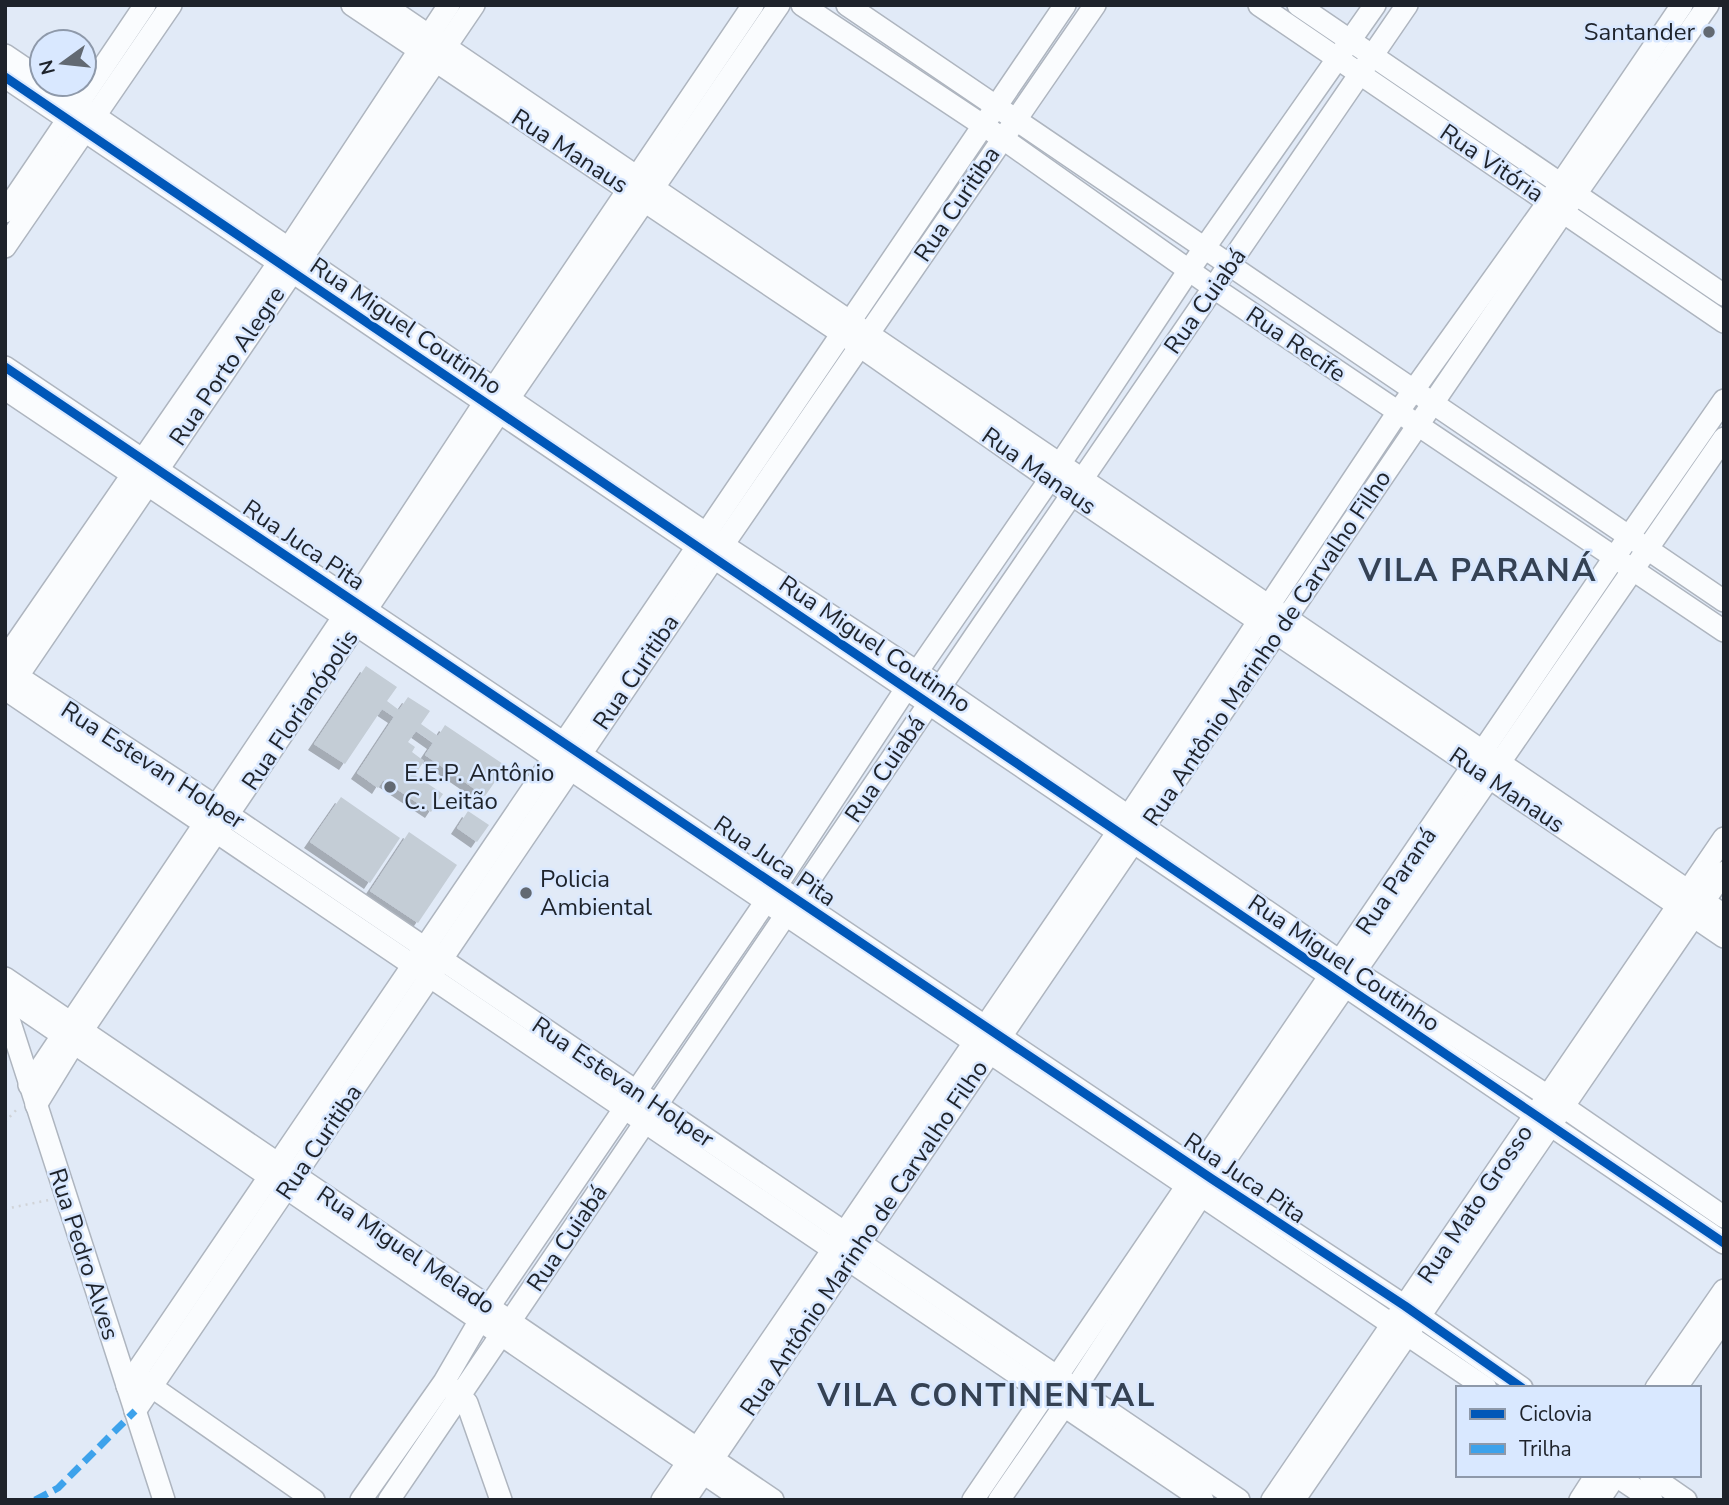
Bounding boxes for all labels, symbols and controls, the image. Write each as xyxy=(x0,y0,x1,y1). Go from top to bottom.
place label: Santander xyxy=(1584,16,1695,48)
marker: Santander xyxy=(1701,24,1717,40)
north arrow xyxy=(28,28,98,98)
text: N xyxy=(33,57,62,77)
street label: Rua Manaus xyxy=(506,101,634,201)
street label: Rua Vitória xyxy=(1434,116,1550,210)
street label: Rua Curitiba xyxy=(907,140,1007,268)
street label: Rua Cuiabá xyxy=(1157,242,1253,360)
street label: Rua Miguel Coutinho xyxy=(304,250,508,402)
street label: Rua Porto Alegre xyxy=(162,280,292,452)
street label: Rua Recife xyxy=(1240,299,1352,389)
street label: Rua Manaus xyxy=(975,420,1103,522)
street label: Rua Antônio Marinho de Carvalho Filho xyxy=(1136,464,1398,832)
street label: Rua Juca Pita xyxy=(236,492,372,598)
district label: VILA PARANÁ xyxy=(1357,549,1598,592)
street label: Rua Miguel Coutinho xyxy=(773,568,977,720)
street label: Rua Curitiba xyxy=(586,608,686,736)
street label: Rua Florianópolis xyxy=(234,623,366,797)
street label: Rua Estevan Holper xyxy=(55,694,251,837)
street label: Rua Cuiabá xyxy=(837,709,933,829)
street label: Rua Manaus xyxy=(1443,740,1571,840)
place label: E.E.P. Antônio C. Leitão xyxy=(404,757,554,817)
marker: E.E.P. Antônio C. Leitão xyxy=(382,779,398,795)
street label: Rua Juca Pita xyxy=(707,808,843,914)
street label: Rua Paraná xyxy=(1348,821,1444,941)
place label: Policia Ambiental xyxy=(540,863,652,923)
marker: Policia Ambiental xyxy=(518,885,534,901)
street label: Rua Miguel Coutinho xyxy=(1242,887,1446,1039)
street label: Rua Estevan Holper xyxy=(526,1009,721,1155)
street label: Rua Antônio Marinho de Carvalho Filho xyxy=(733,1054,995,1422)
street label: Rua Curitiba xyxy=(269,1078,369,1206)
street label: Rua Mato Grosso xyxy=(1410,1118,1540,1290)
street label: Rua Juca Pita xyxy=(1177,1125,1313,1231)
street label: Rua Pedro Alves xyxy=(41,1164,127,1344)
street label: Rua Miguel Melado xyxy=(311,1178,501,1322)
street label: Rua Cuiabá xyxy=(519,1178,615,1298)
district label: VILA CONTINENTAL xyxy=(817,1374,1156,1417)
legend xyxy=(1456,1386,1701,1477)
text: Ciclovia xyxy=(1519,1400,1592,1428)
text: Trilha xyxy=(1519,1435,1572,1463)

